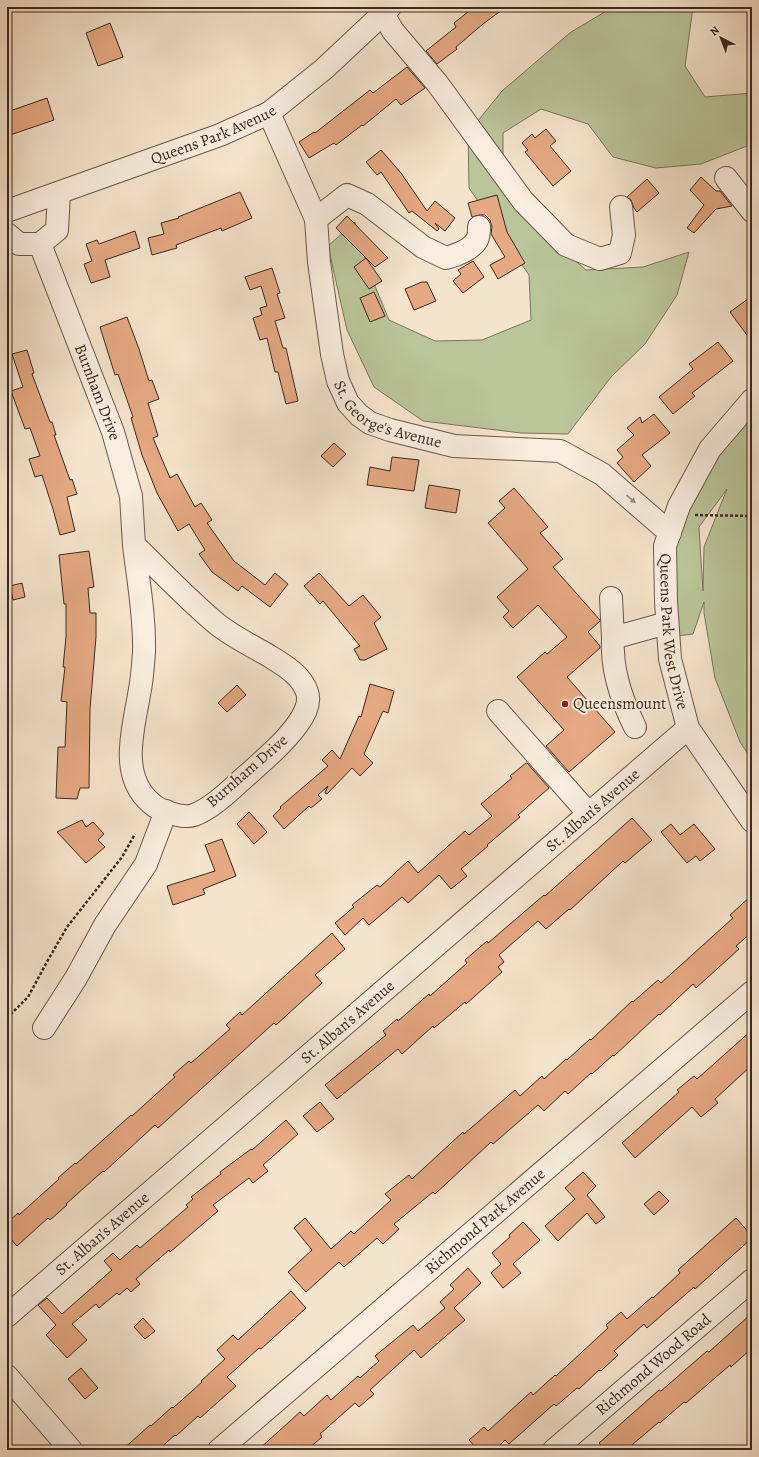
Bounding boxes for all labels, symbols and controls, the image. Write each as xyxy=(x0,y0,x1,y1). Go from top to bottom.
north arrow xyxy=(701,18,741,58)
text: N xyxy=(707,23,723,39)
street label: Queens Park Avenue xyxy=(148,100,281,170)
street label: Burnham Drive xyxy=(69,341,126,443)
street label: St. George's Avenue xyxy=(328,377,444,454)
one-way arrow xyxy=(626,495,636,504)
street label: Queens Park West Drive xyxy=(654,553,694,712)
place label: Queensmount xyxy=(573,693,666,715)
marker: Queensmount xyxy=(560,699,570,709)
street label: Burnham Drive xyxy=(201,729,293,813)
street label: St. Alban's Avenue xyxy=(541,763,645,857)
street label: St. Alban's Avenue xyxy=(296,975,399,1069)
street label: Richmond Park Avenue xyxy=(420,1163,550,1279)
street label: St. Alban's Avenue xyxy=(51,1187,154,1280)
street label: Richmond Wood Road xyxy=(591,1308,716,1421)

